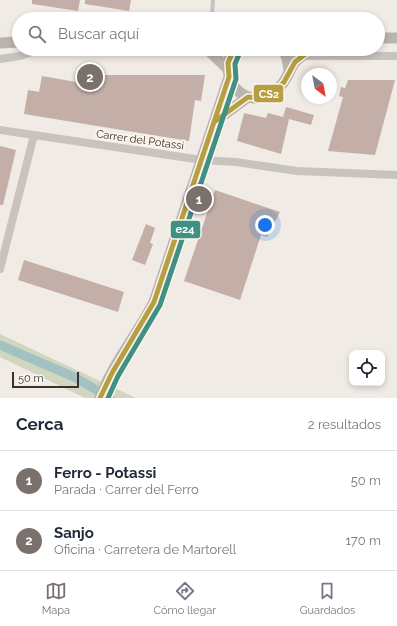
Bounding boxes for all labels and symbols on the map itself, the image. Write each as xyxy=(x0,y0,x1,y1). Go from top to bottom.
pin: 2 xyxy=(77,62,103,92)
north arrow xyxy=(301,68,337,104)
line badge: CS2 xyxy=(253,84,284,103)
text: CS2 xyxy=(259,88,279,101)
street label: Carrer del Potassi xyxy=(95,127,185,153)
pin: 1 xyxy=(186,184,212,214)
your location xyxy=(255,215,275,235)
line badge: e24 xyxy=(170,220,201,239)
text: e24 xyxy=(175,223,195,236)
scale bar xyxy=(12,370,79,389)

